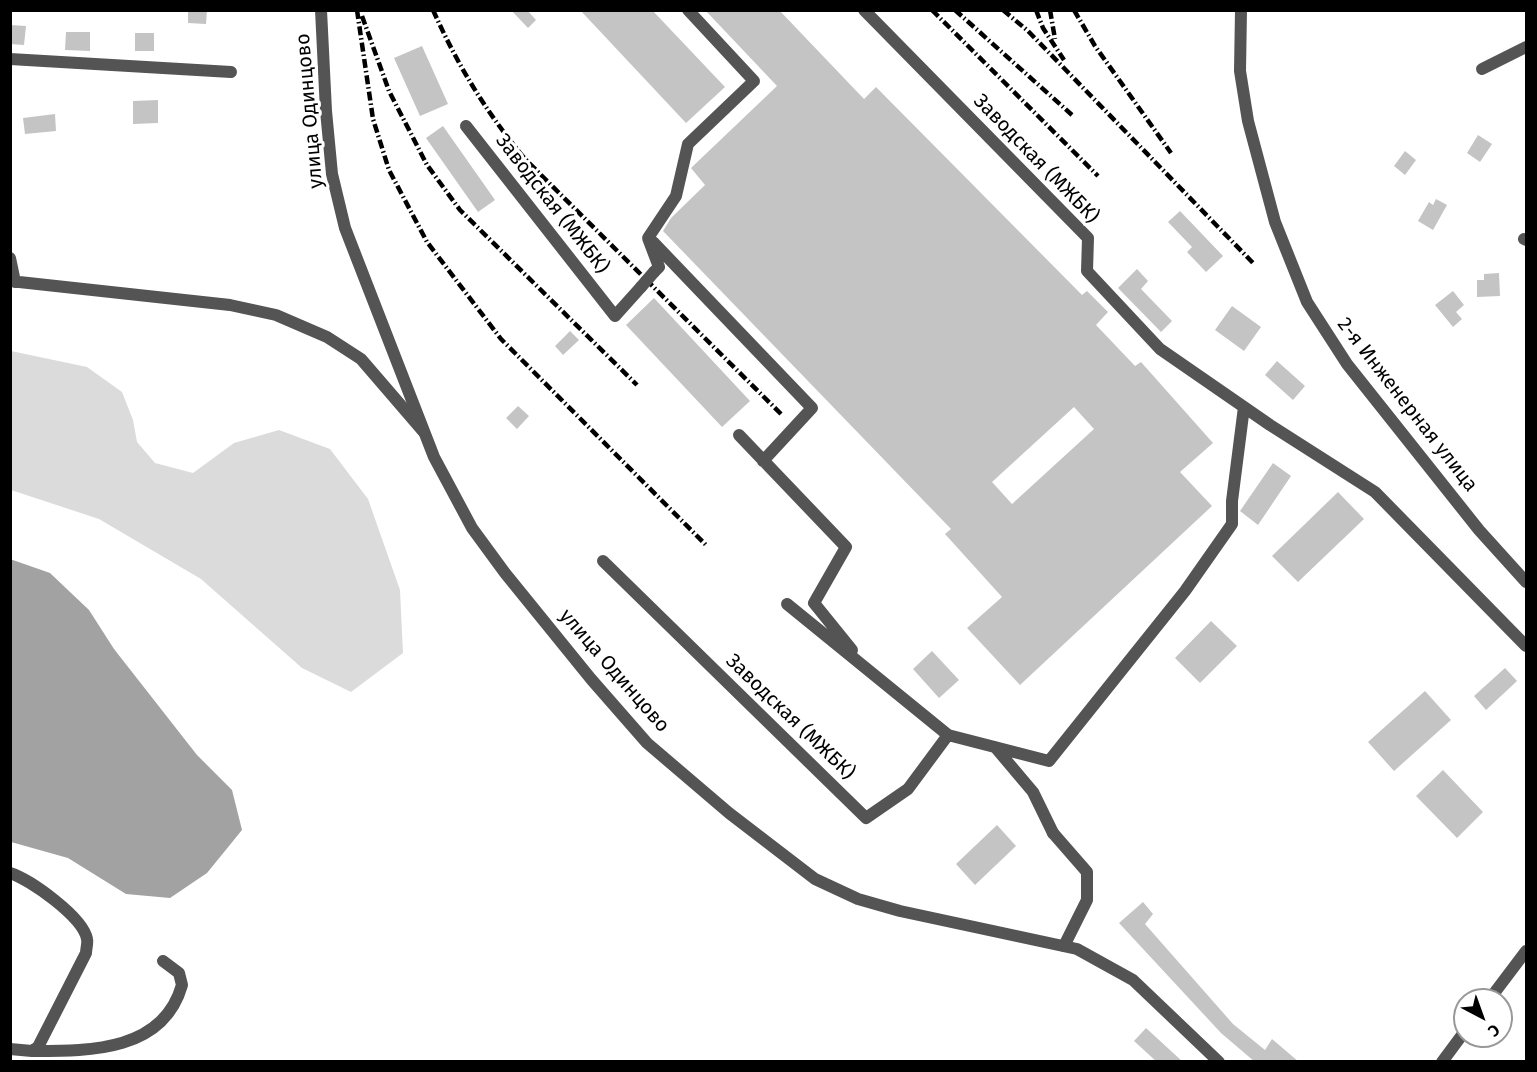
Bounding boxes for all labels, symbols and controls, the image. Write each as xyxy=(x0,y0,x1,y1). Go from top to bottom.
street label: улица Одинцово xyxy=(291,32,329,190)
street label: Заводская (МЖБК) xyxy=(968,89,1104,229)
street label: Заводская (МЖБК) xyxy=(490,130,614,278)
street label: 2-я Инженерная улица xyxy=(1332,313,1482,497)
street label: улица Одинцово xyxy=(554,604,674,738)
street label: Заводская (МЖБК) xyxy=(720,649,860,785)
north arrow xyxy=(1453,988,1513,1048)
text: С xyxy=(1484,1020,1504,1041)

